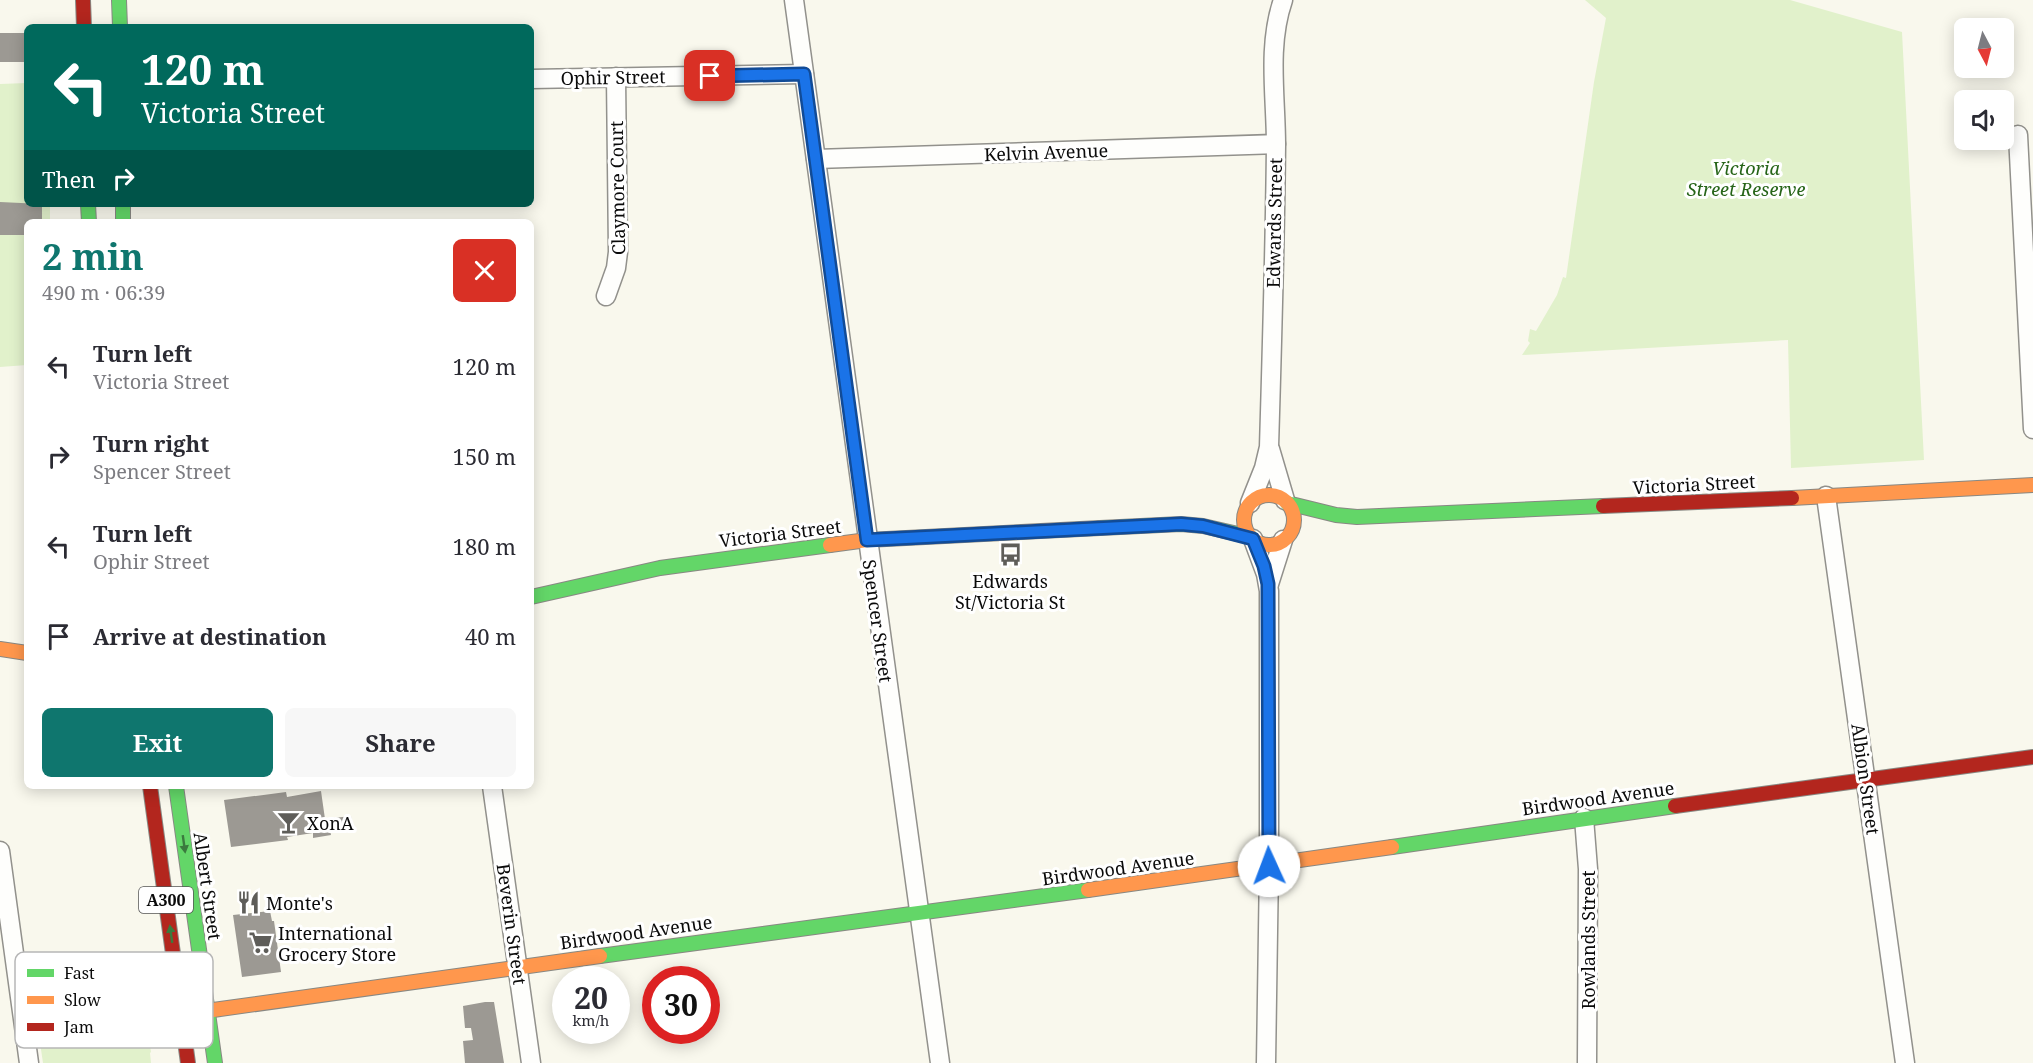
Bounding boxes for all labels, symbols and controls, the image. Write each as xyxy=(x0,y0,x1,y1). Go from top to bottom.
north arrow xyxy=(1954,18,2014,78)
map controls xyxy=(1954,18,2014,150)
text: 120 m xyxy=(141,40,265,97)
icon: left xyxy=(42,48,120,126)
pin xyxy=(684,50,735,101)
icon: arrive xyxy=(693,59,726,92)
street label: Ophir Street xyxy=(560,64,666,90)
button: sound xyxy=(1954,90,2014,150)
text: Victoria Street xyxy=(141,94,325,131)
street label: Claymore Court xyxy=(604,121,630,255)
street label: Kelvin Avenue xyxy=(983,138,1109,166)
park label: Victoria Street Reserve xyxy=(1687,156,1805,201)
street label: Edwards Street xyxy=(1261,158,1287,288)
icon: right xyxy=(107,162,140,195)
text: Then xyxy=(42,164,95,194)
text: 2 min xyxy=(42,232,144,281)
button: close xyxy=(453,239,516,302)
text: 490 m · 06:39 xyxy=(42,279,165,306)
text: Turn left xyxy=(93,338,192,368)
icon: left xyxy=(42,350,75,383)
text: 120 m xyxy=(453,351,516,381)
text: Victoria Street xyxy=(93,368,229,395)
text: Turn right xyxy=(93,428,209,458)
icon: right xyxy=(42,440,75,473)
text: 150 m xyxy=(453,441,516,471)
text: Spencer Street xyxy=(93,458,231,485)
street label: Victoria Street xyxy=(1632,469,1756,499)
street label: Victoria Street xyxy=(718,514,842,552)
text: Turn left xyxy=(93,518,192,548)
icon: left xyxy=(42,530,75,563)
text: 180 m xyxy=(453,531,516,561)
bus stop icon: Edwards St/Victoria St xyxy=(997,542,1023,568)
text: Ophir Street xyxy=(93,548,210,575)
street label: Spencer Street xyxy=(857,558,899,684)
place label: Edwards St/Victoria St xyxy=(955,569,1065,614)
icon: arrive xyxy=(42,620,75,653)
text: Arrive at destination xyxy=(93,621,327,651)
text: 40 m xyxy=(465,621,516,651)
button: Exit xyxy=(42,708,273,777)
button: Share xyxy=(285,708,516,777)
street label: Albion Street xyxy=(1846,722,1886,836)
street label: Birdwood Avenue xyxy=(1520,775,1676,821)
bar icon: XonA xyxy=(276,810,302,836)
place label: XonA xyxy=(307,811,354,835)
street label: Albert Street xyxy=(189,831,227,941)
position arrow xyxy=(1237,834,1301,898)
one-way arrow xyxy=(179,835,188,854)
street label: Birdwood Avenue xyxy=(1040,845,1196,891)
street label: Beverin Street xyxy=(492,862,532,986)
street label: Rowlands Street xyxy=(1576,870,1600,1010)
road number: A300 xyxy=(139,887,193,913)
restaurant icon: Monte's xyxy=(235,890,261,916)
place label: Monte's xyxy=(266,891,333,915)
street label: Birdwood Avenue xyxy=(558,909,714,955)
place label: International Grocery Store xyxy=(278,921,396,966)
one-way arrow xyxy=(166,925,175,944)
supermarket icon: International Grocery Store xyxy=(247,930,273,956)
legend xyxy=(15,952,213,1048)
text: Fast xyxy=(64,962,95,984)
speed limit sign: 30 xyxy=(642,966,720,1044)
text: 20 xyxy=(574,977,608,1018)
text: Slow xyxy=(64,989,101,1011)
text: km/h xyxy=(573,1010,609,1030)
text: Jam xyxy=(63,1016,94,1038)

